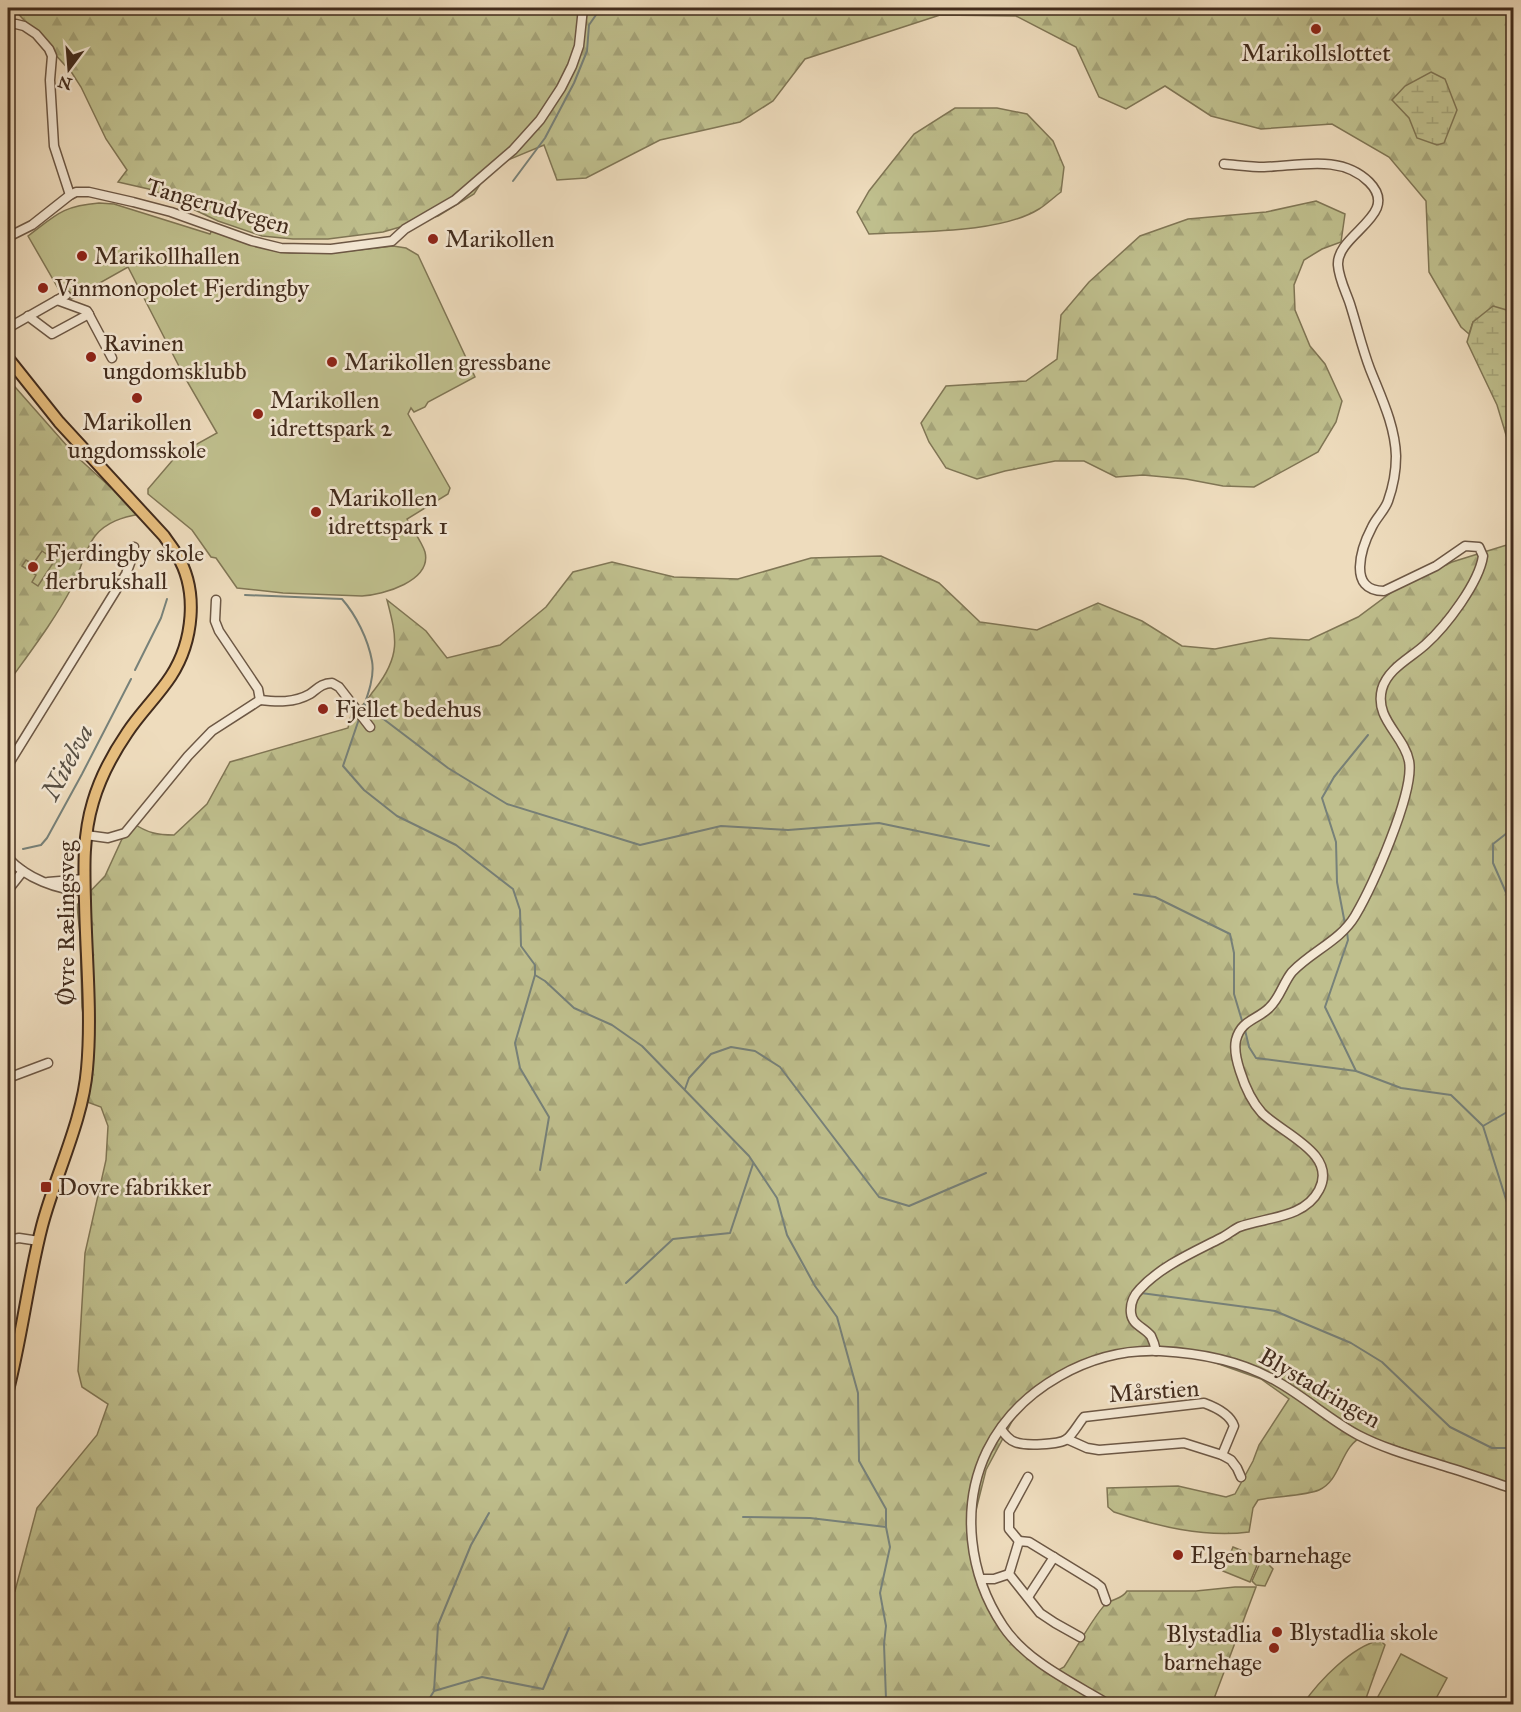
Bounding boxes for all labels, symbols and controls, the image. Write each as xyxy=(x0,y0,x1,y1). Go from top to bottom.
marker: Marikollslottet xyxy=(1309,22,1323,36)
place label: Marikollslottet xyxy=(1241,38,1391,68)
north arrow xyxy=(39,39,99,99)
text: N xyxy=(55,72,74,94)
street label: Tangerudvegen xyxy=(142,171,294,241)
place label: Marikollen xyxy=(445,224,554,254)
marker: Marikollen xyxy=(426,232,440,246)
place label: Marikollhallen xyxy=(94,241,240,271)
marker: Marikollhallen xyxy=(75,249,89,263)
place label: Vinmonopolet Fjerdingby xyxy=(54,273,310,303)
marker: Vinmonopolet Fjerdingby xyxy=(36,281,50,295)
place label: Ravinen ungdomsklubb xyxy=(103,328,247,386)
place label: Marikollen gressbane xyxy=(344,347,551,377)
marker: Ravinen ungdomsklubb xyxy=(84,350,98,364)
marker: Marikollen gressbane xyxy=(325,355,339,369)
place label: Marikollen idrettspark 2 xyxy=(270,385,392,443)
marker: Marikollen ungdomsskole xyxy=(130,391,144,405)
place label: Marikollen ungdomsskole xyxy=(68,407,206,465)
marker: Marikollen idrettspark 2 xyxy=(251,407,265,421)
place label: Marikollen idrettspark 1 xyxy=(328,483,448,541)
marker: Marikollen idrettspark 1 xyxy=(309,505,323,519)
place label: Fjerdingby skole flerbrukshall xyxy=(45,538,204,596)
marker: Fjerdingby skole flerbrukshall xyxy=(26,560,40,574)
place label: Fjellet bedehus xyxy=(335,694,481,724)
marker: Fjellet bedehus xyxy=(316,702,330,716)
water label: Nitelva xyxy=(33,719,100,807)
street label: Øvre Rælingsveg xyxy=(51,840,81,1005)
place label: Dovre fabrikker xyxy=(58,1172,211,1202)
marker: Dovre fabrikker xyxy=(39,1180,53,1194)
street label: Blystadringen xyxy=(1254,1341,1386,1435)
street label: Mårstien xyxy=(1108,1373,1200,1409)
place label: Elgen barnehage xyxy=(1190,1540,1351,1570)
marker: Elgen barnehage xyxy=(1171,1548,1185,1562)
place label: Blystadlia skole xyxy=(1289,1617,1438,1647)
place label: Blystadlia barnehage xyxy=(1164,1619,1263,1677)
marker: Blystadlia skole xyxy=(1270,1625,1284,1639)
marker: Blystadlia barnehage xyxy=(1267,1641,1281,1655)

